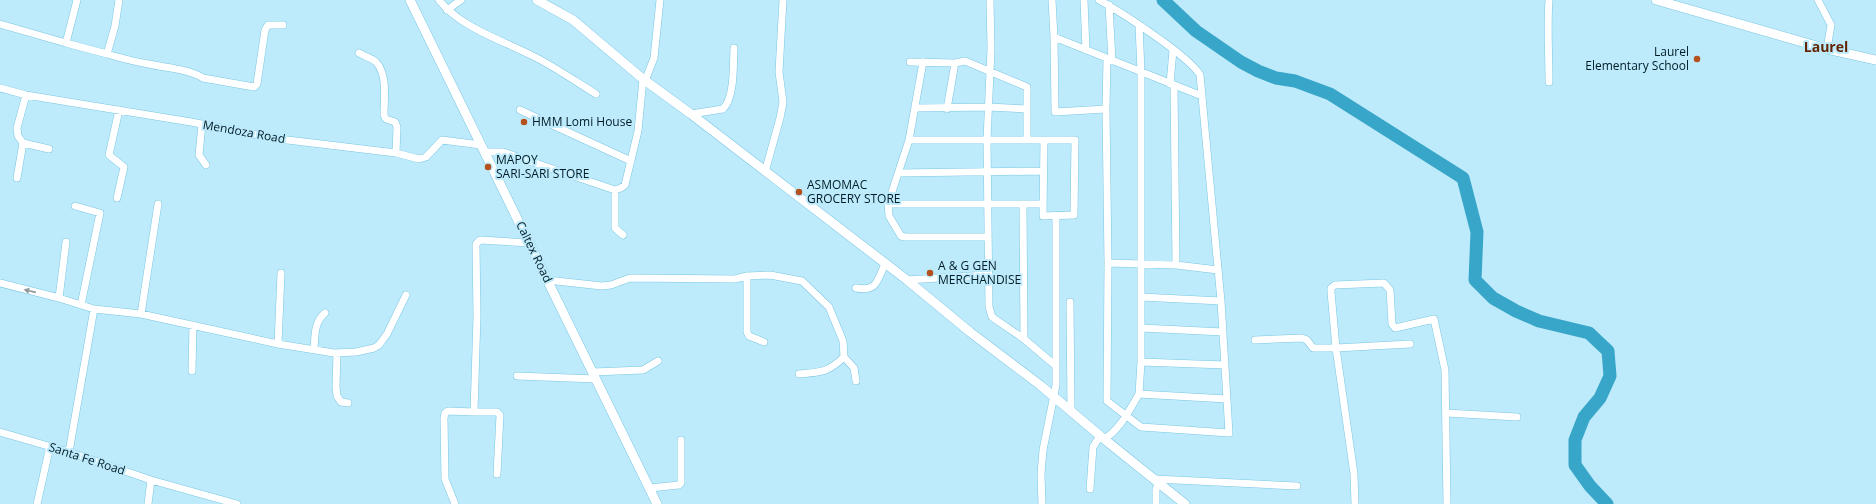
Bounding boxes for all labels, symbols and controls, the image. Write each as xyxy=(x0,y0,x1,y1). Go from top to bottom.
district label: Laurel xyxy=(1804,37,1848,56)
place label: Laurel Elementary School xyxy=(1585,43,1689,74)
marker: Laurel Elementary School xyxy=(1692,54,1702,64)
place label: HMM Lomi House xyxy=(532,113,632,130)
street label: Mendoza Road xyxy=(201,116,287,147)
marker: HMM Lomi House xyxy=(519,117,529,127)
place label: MAPOY SARI-SARI STORE xyxy=(496,151,589,182)
marker: MAPOY SARI-SARI STORE xyxy=(483,162,493,172)
place label: ASMOMAC GROCERY STORE xyxy=(807,176,901,207)
marker: ASMOMAC GROCERY STORE xyxy=(794,187,804,197)
street label: Caltex Road xyxy=(512,218,557,285)
place label: A & G GEN MERCHANDISE xyxy=(938,257,1021,288)
marker: A & G GEN MERCHANDISE xyxy=(925,268,935,278)
one-way arrow xyxy=(23,287,36,293)
street label: Santa Fe Road xyxy=(47,438,128,479)

